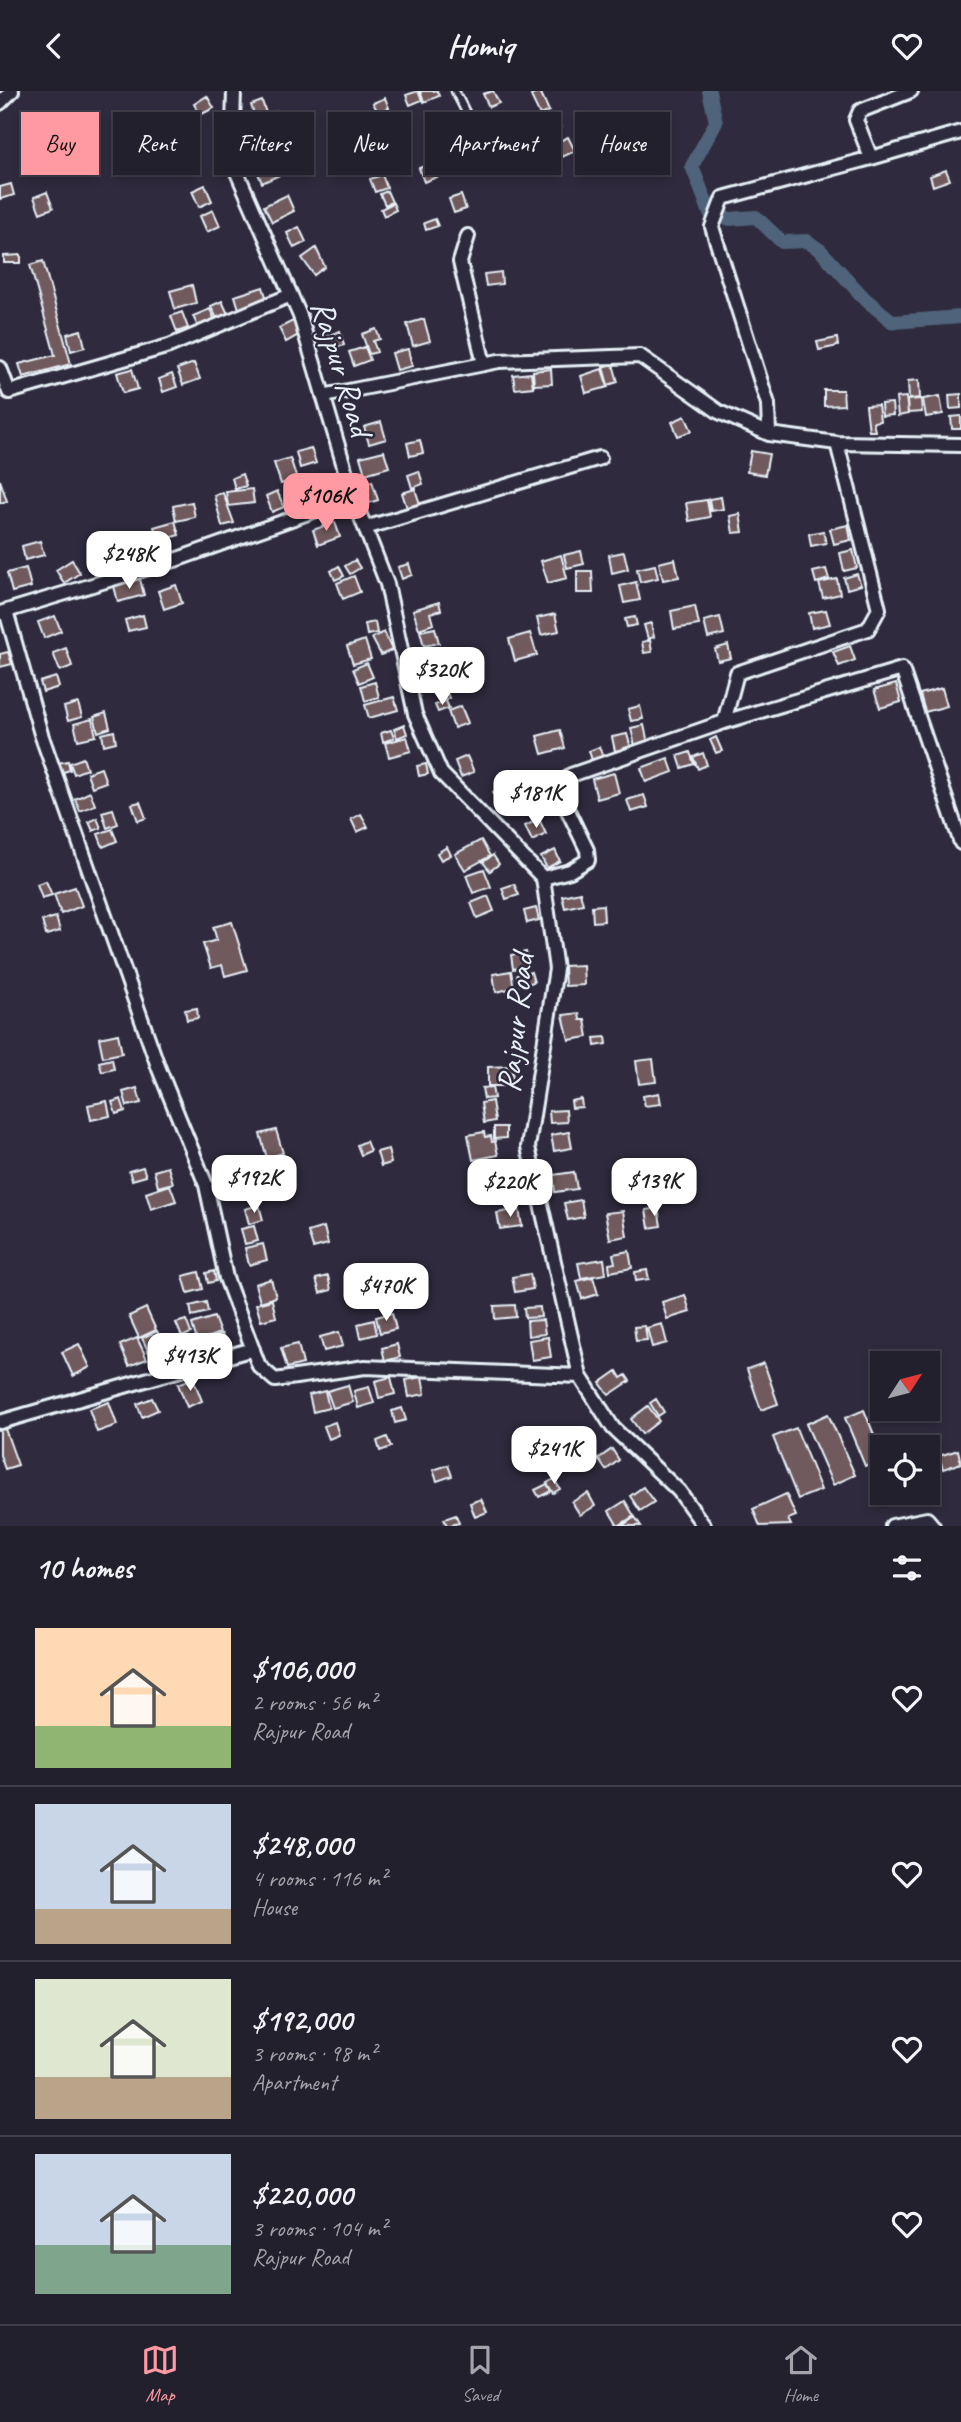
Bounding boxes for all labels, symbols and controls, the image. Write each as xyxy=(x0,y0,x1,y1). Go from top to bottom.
text: Homiq xyxy=(447,25,514,66)
icon: back xyxy=(35,27,73,65)
icon: heart xyxy=(888,27,926,65)
chip: Buy xyxy=(21,112,99,175)
chip: Rent xyxy=(113,112,200,175)
chip: Filters xyxy=(214,112,314,175)
chip: New xyxy=(328,112,411,175)
chip: Apartment xyxy=(425,112,561,175)
chip: House xyxy=(575,112,670,175)
street label: Rajpur Road xyxy=(302,295,384,446)
pin: $106K xyxy=(277,473,375,533)
text: $106K xyxy=(299,481,353,510)
pin: $248K xyxy=(80,531,178,591)
text: $248K xyxy=(102,539,156,568)
pin: $320K xyxy=(393,647,491,707)
text: $320K xyxy=(415,655,469,684)
pin: $181K xyxy=(487,771,585,830)
text: $181K xyxy=(509,778,563,807)
street label: Rajpur Road xyxy=(487,946,544,1095)
pin: $192K xyxy=(205,1155,303,1215)
pin: $220K xyxy=(461,1159,559,1219)
pin: $139K xyxy=(605,1159,703,1218)
text: $192K xyxy=(228,1163,280,1192)
text: $139K xyxy=(628,1166,680,1195)
text: $220K xyxy=(483,1167,537,1196)
pin: $470K xyxy=(337,1263,435,1323)
text: $470K xyxy=(360,1271,413,1300)
pin: $413K xyxy=(141,1333,239,1393)
text: $413K xyxy=(163,1341,217,1370)
north arrow xyxy=(870,1351,940,1421)
map controls xyxy=(870,1351,940,1505)
pin: $241K xyxy=(505,1427,603,1486)
text: $241K xyxy=(527,1434,581,1463)
button: locate xyxy=(870,1435,940,1505)
text: 10 homes xyxy=(35,1549,133,1587)
icon: filters xyxy=(888,1549,926,1587)
text: $106,000 xyxy=(252,1650,353,1688)
icon: home xyxy=(91,1656,175,1740)
icon: heart xyxy=(888,1679,926,1717)
text: 2 rooms · 56 m² xyxy=(252,1688,376,1717)
text: Rajpur Road xyxy=(252,1717,349,1746)
text: $248,000 xyxy=(252,1826,352,1864)
icon: home xyxy=(91,1832,175,1916)
icon: heart xyxy=(888,1855,926,1893)
text: 4 rooms · 116 m² xyxy=(252,1864,387,1893)
text: House xyxy=(252,1893,297,1922)
text: $192,000 xyxy=(252,2001,352,2039)
icon: home xyxy=(91,2007,175,2091)
icon: heart xyxy=(888,2030,926,2068)
text: 3 rooms · 98 m² xyxy=(252,2039,376,2068)
text: Apartment xyxy=(252,2068,337,2097)
text: $220,000 xyxy=(252,2176,352,2214)
icon: home xyxy=(91,2182,175,2266)
icon: heart xyxy=(888,2205,926,2243)
text: 3 rooms · 104 m² xyxy=(252,2214,387,2243)
text: Rajpur Road xyxy=(252,2243,349,2272)
tab: Map xyxy=(141,2341,179,2407)
tab: Saved xyxy=(461,2341,499,2407)
tab: Home xyxy=(782,2341,820,2407)

